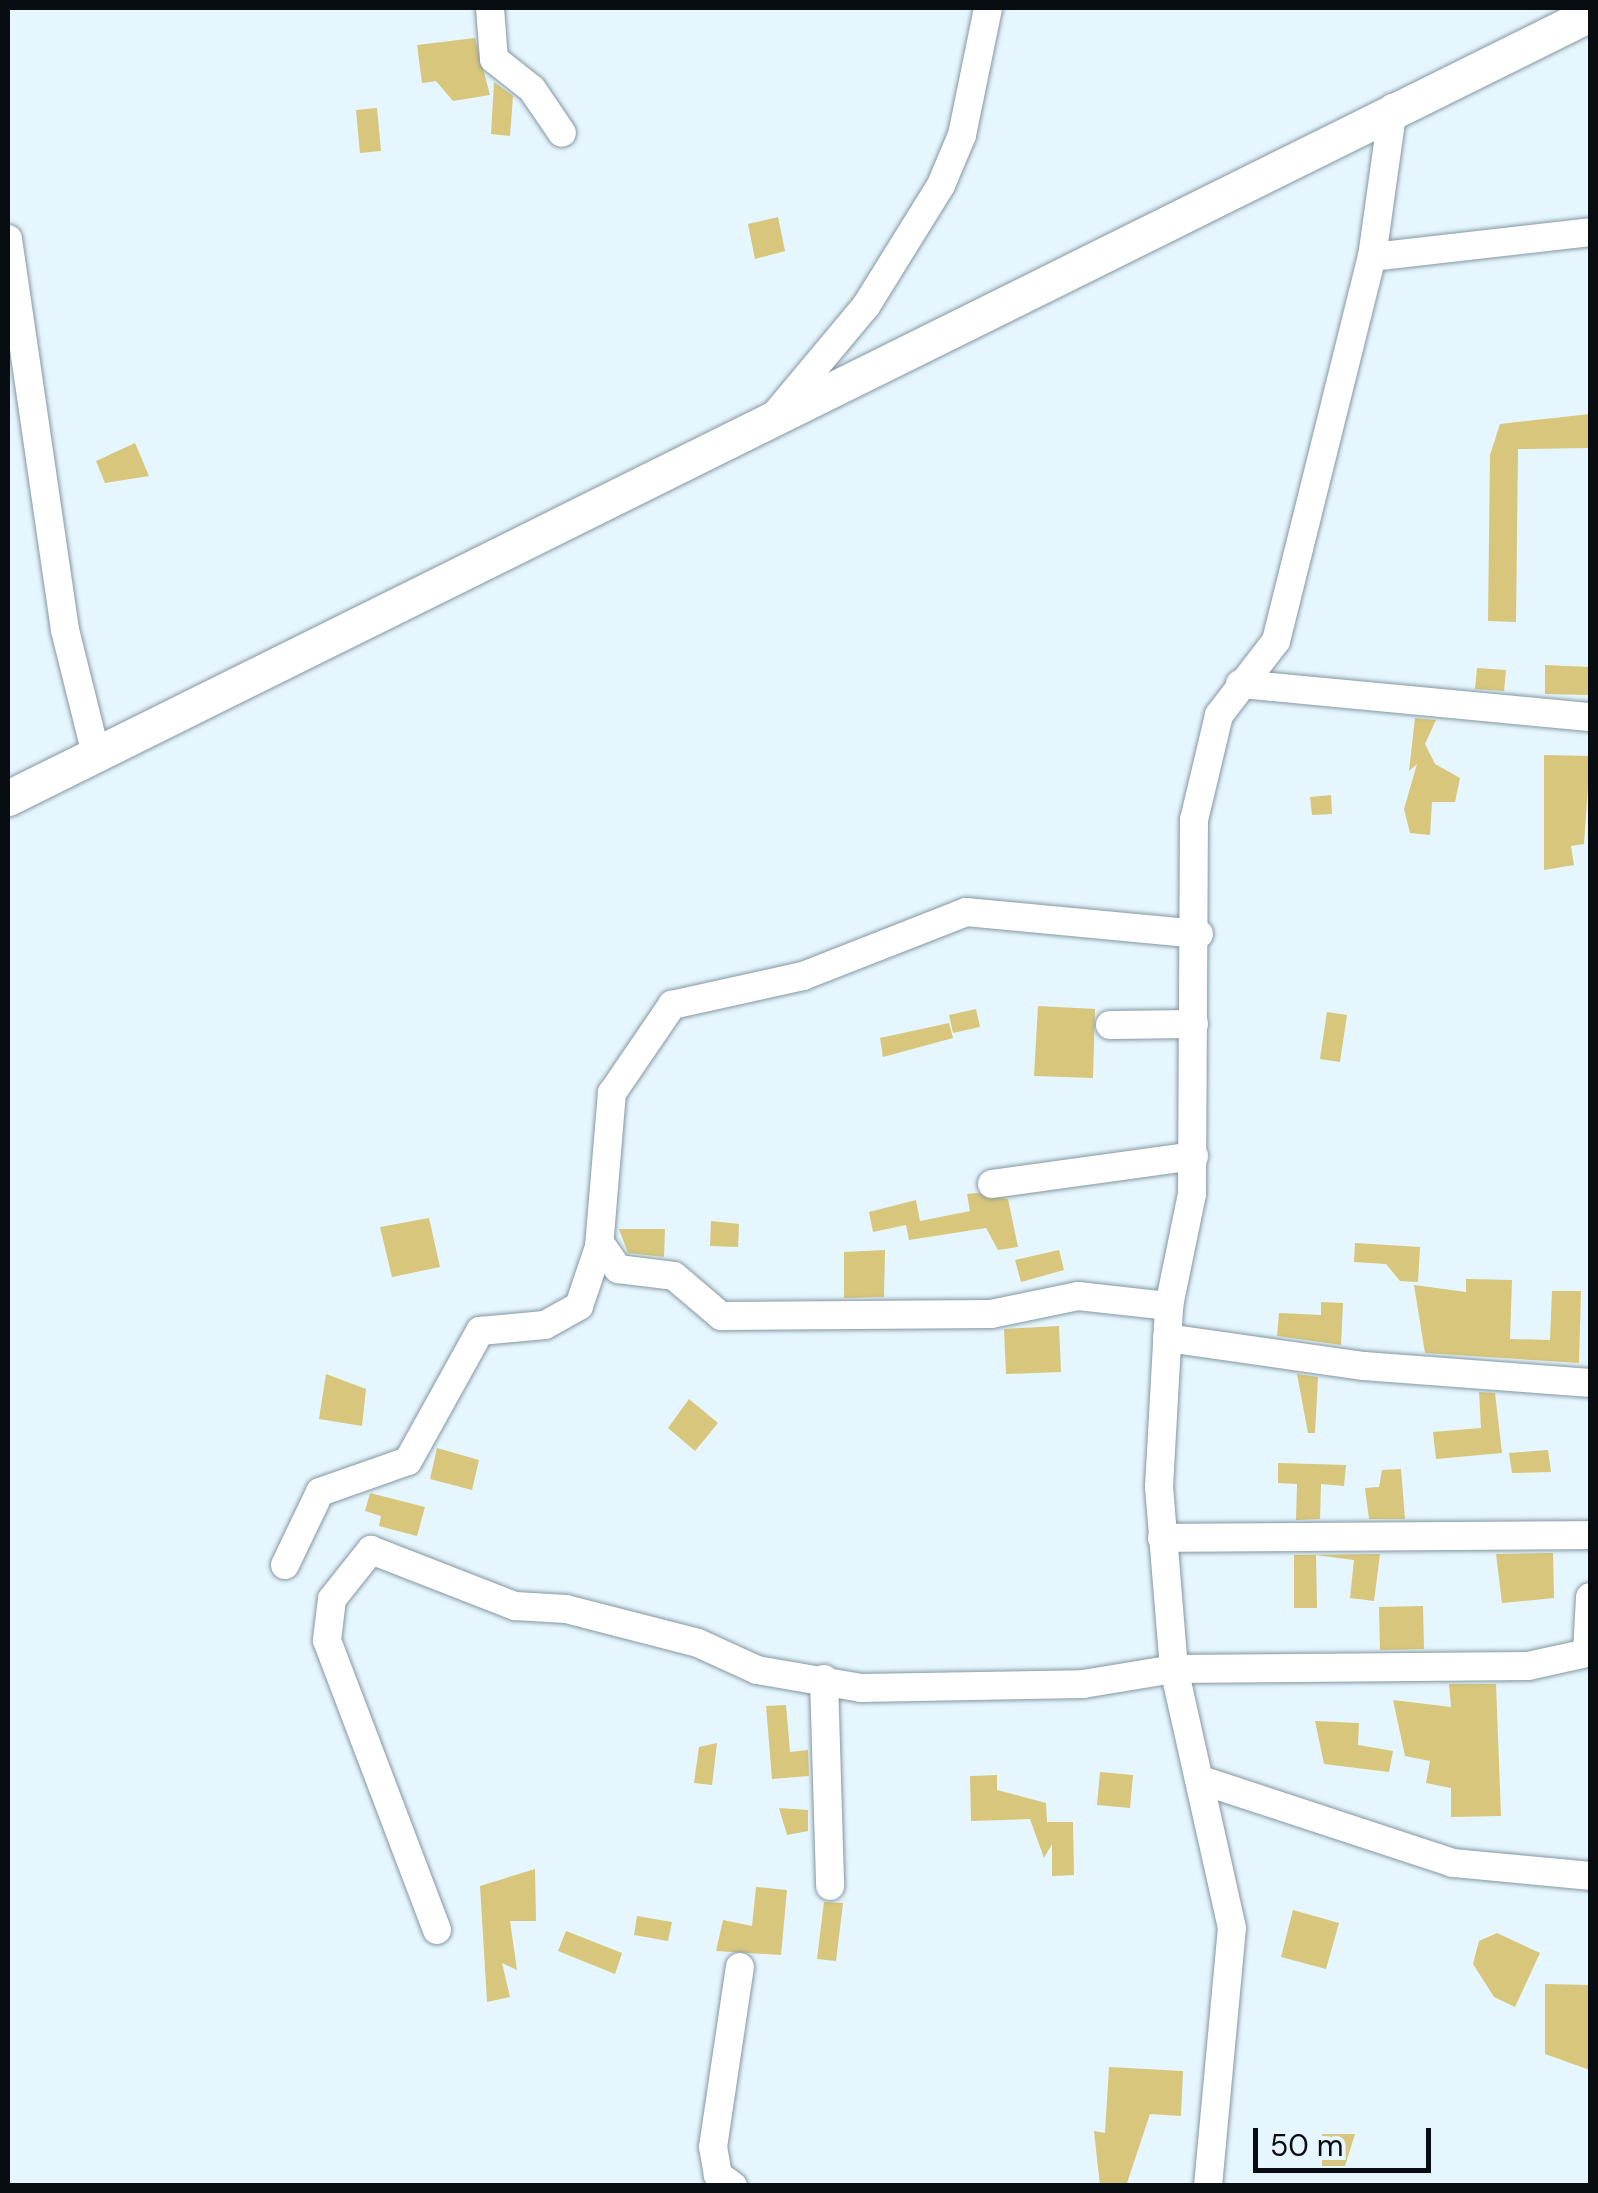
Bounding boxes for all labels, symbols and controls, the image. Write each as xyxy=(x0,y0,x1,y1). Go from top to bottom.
scale bar xyxy=(1258,2108,1436,2170)
text: 50 m xyxy=(1270,2126,1344,2165)

